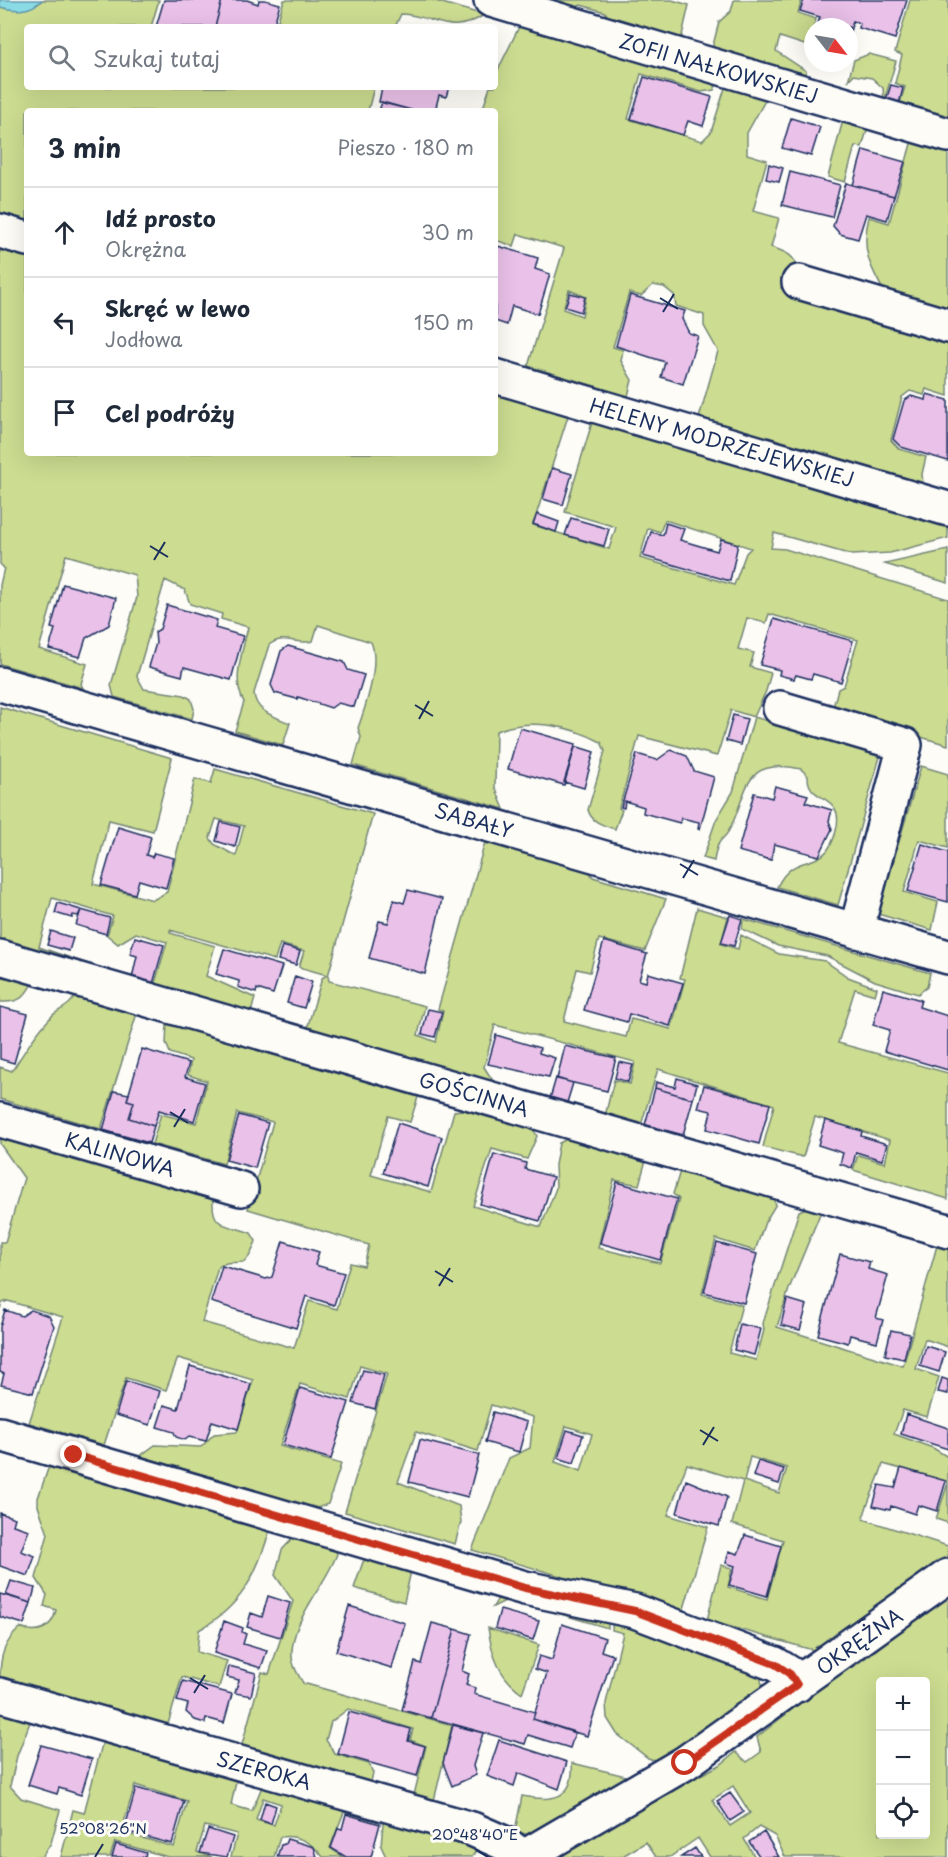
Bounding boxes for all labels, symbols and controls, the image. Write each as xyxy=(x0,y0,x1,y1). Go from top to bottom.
north arrow xyxy=(804,18,858,72)
search box xyxy=(24,24,498,90)
street label: ZOFII NAŁKOWSKIEJ xyxy=(616,25,822,111)
icon: search xyxy=(45,41,78,74)
text: Szukaj tutaj xyxy=(93,41,220,74)
text: 3 min xyxy=(48,128,121,167)
text: Pieszo · 180 m xyxy=(337,132,474,162)
text: Idź prosto xyxy=(105,201,216,234)
icon: ahead xyxy=(48,216,81,249)
text: 30 m xyxy=(421,217,474,247)
text: Okrężna xyxy=(105,234,186,264)
text: Skręć w lewo xyxy=(105,291,250,324)
icon: left xyxy=(48,306,81,339)
text: 150 m xyxy=(414,307,474,337)
text: Jodłowa xyxy=(105,324,182,354)
street label: HELENY MODRZEJEWSKIEJ xyxy=(586,390,858,494)
icon: arrive xyxy=(48,396,81,429)
text: Cel podróży xyxy=(105,396,235,429)
street label: SABAŁY xyxy=(431,794,517,846)
street label: GOŚCINNA xyxy=(416,1064,532,1124)
street label: KALINOWA xyxy=(61,1124,179,1184)
route end xyxy=(60,1441,86,1467)
street label: OKRĘŻNA xyxy=(810,1600,908,1682)
map controls xyxy=(876,1677,930,1839)
button: + xyxy=(876,1677,930,1731)
button: − xyxy=(876,1731,930,1785)
street label: SZEROKA xyxy=(213,1743,315,1797)
route start xyxy=(671,1749,697,1775)
button: locate xyxy=(876,1785,930,1839)
text: 52°08'26"N xyxy=(59,1816,147,1839)
text: 20°48'40"E xyxy=(432,1822,518,1845)

